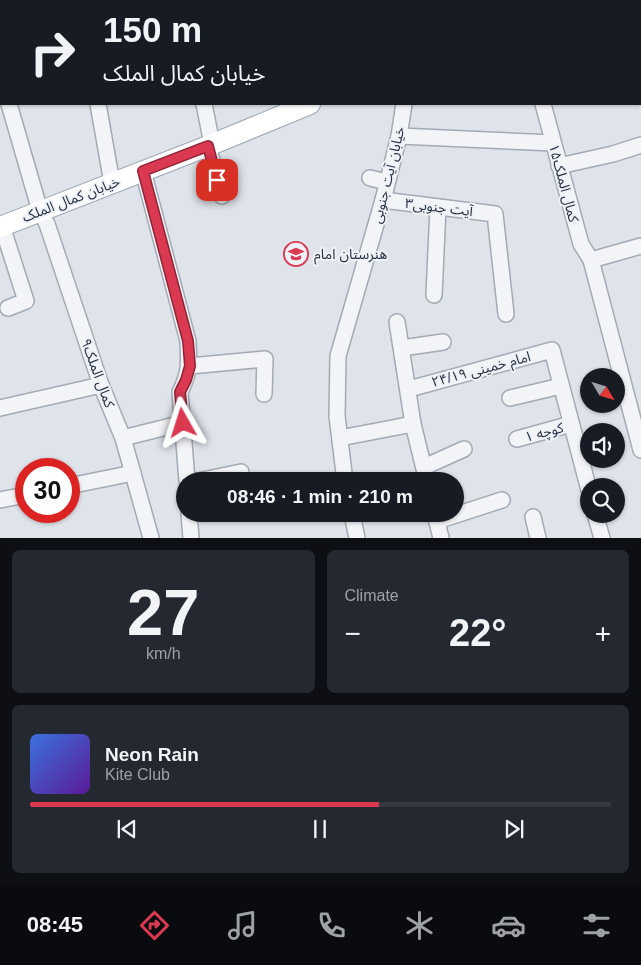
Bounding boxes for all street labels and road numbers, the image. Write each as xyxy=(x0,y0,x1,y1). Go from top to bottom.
street label: خیابان آیت جنوبی xyxy=(368,125,409,225)
street label: کمال الملک۱۵ xyxy=(545,142,582,224)
street label: خیابان کمال الملک xyxy=(20,173,122,226)
street label: آیت جنوبی۳ xyxy=(404,195,475,220)
street label: کمال الملک۹ xyxy=(77,336,118,410)
street label: امام خمینی ۲۴/۱۹ xyxy=(430,348,533,393)
street label: کوچه ۱ xyxy=(523,419,566,447)

